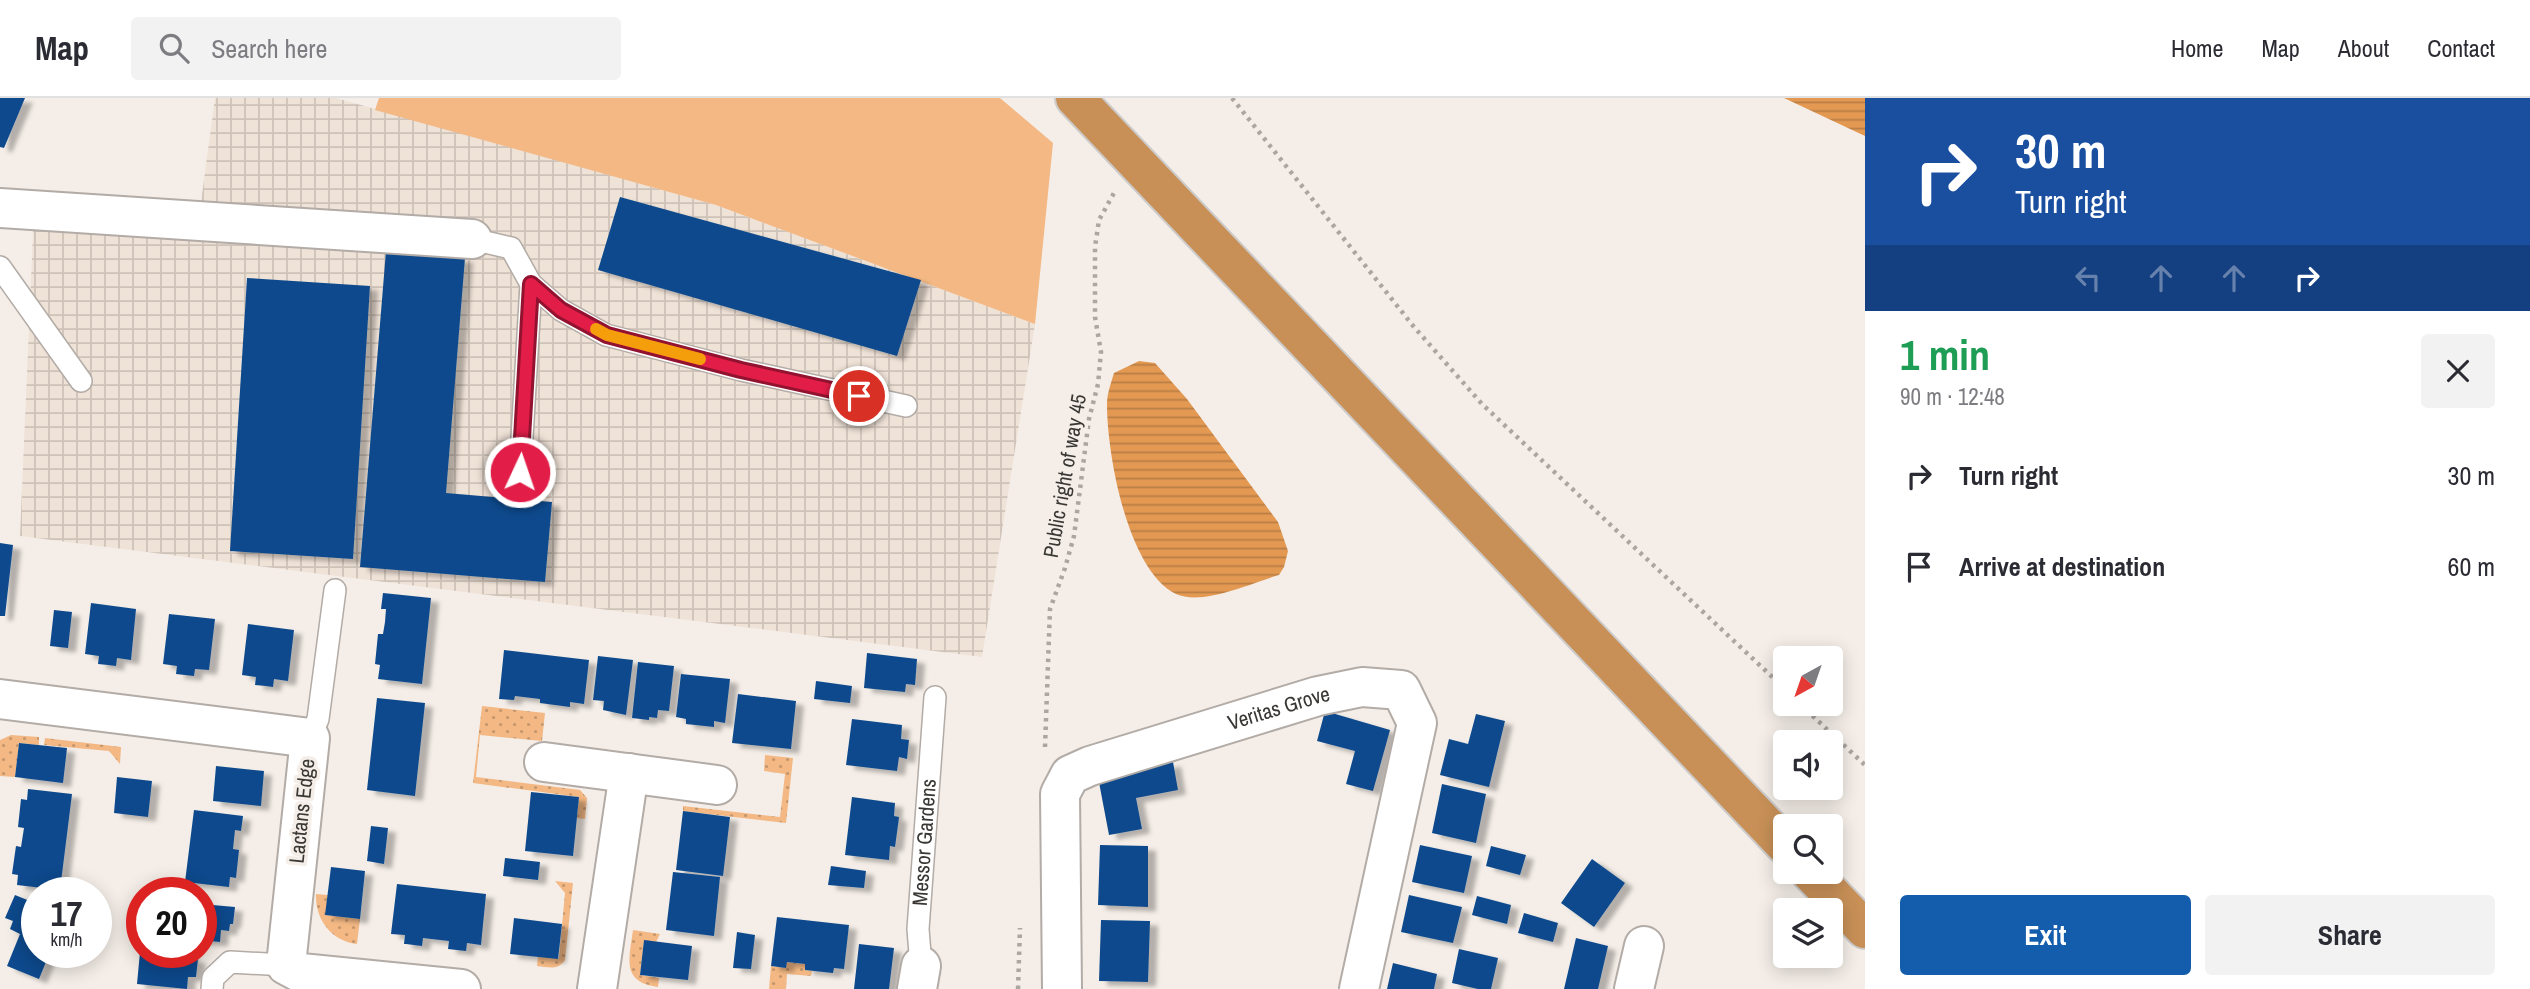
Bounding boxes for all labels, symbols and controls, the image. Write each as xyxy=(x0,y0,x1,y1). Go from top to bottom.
search box xyxy=(131,17,621,80)
text: Map xyxy=(35,26,89,70)
icon: search xyxy=(155,29,193,67)
text: Search here xyxy=(211,31,327,66)
text: Home xyxy=(2171,32,2223,64)
text: Map xyxy=(2261,32,2300,64)
text: About xyxy=(2338,32,2389,64)
text: Contact xyxy=(2427,32,2495,64)
text: 30 m xyxy=(2015,117,2107,183)
icon: right xyxy=(1900,126,1991,217)
text: Turn right xyxy=(2015,180,2127,223)
icon: left xyxy=(2069,259,2107,297)
icon: ahead xyxy=(2142,259,2180,297)
icon: ahead xyxy=(2215,259,2253,297)
icon: right xyxy=(2288,259,2326,297)
text: 1 min xyxy=(1900,327,1990,383)
button: close xyxy=(2421,334,2495,408)
pin xyxy=(829,366,889,426)
icon: arrive xyxy=(840,377,878,415)
text: 90 m · 12:48 xyxy=(1900,381,2005,412)
street label: Public right of way 45 xyxy=(1036,392,1093,560)
position arrow xyxy=(483,435,557,509)
icon: right xyxy=(1900,457,1938,495)
text: Turn right xyxy=(1959,458,2058,493)
text: 30 m xyxy=(2448,458,2495,493)
icon: arrive xyxy=(1900,548,1938,586)
text: Arrive at destination xyxy=(1959,549,2165,584)
text: 60 m xyxy=(2448,549,2495,584)
north arrow xyxy=(1773,646,1843,716)
map controls xyxy=(1773,646,1843,968)
street label: Veritas Grove xyxy=(1224,679,1332,737)
button: sound xyxy=(1773,730,1843,800)
street label: Lactans Edge xyxy=(282,757,321,865)
street label: Messor Gardens xyxy=(905,778,943,907)
button: search xyxy=(1773,814,1843,884)
speed limit sign: 20 xyxy=(126,877,217,968)
text: 17 xyxy=(51,890,82,937)
button: Exit xyxy=(1900,895,2191,975)
button: Share xyxy=(2205,895,2495,975)
button: layers xyxy=(1773,898,1843,968)
text: km/h xyxy=(51,927,83,952)

